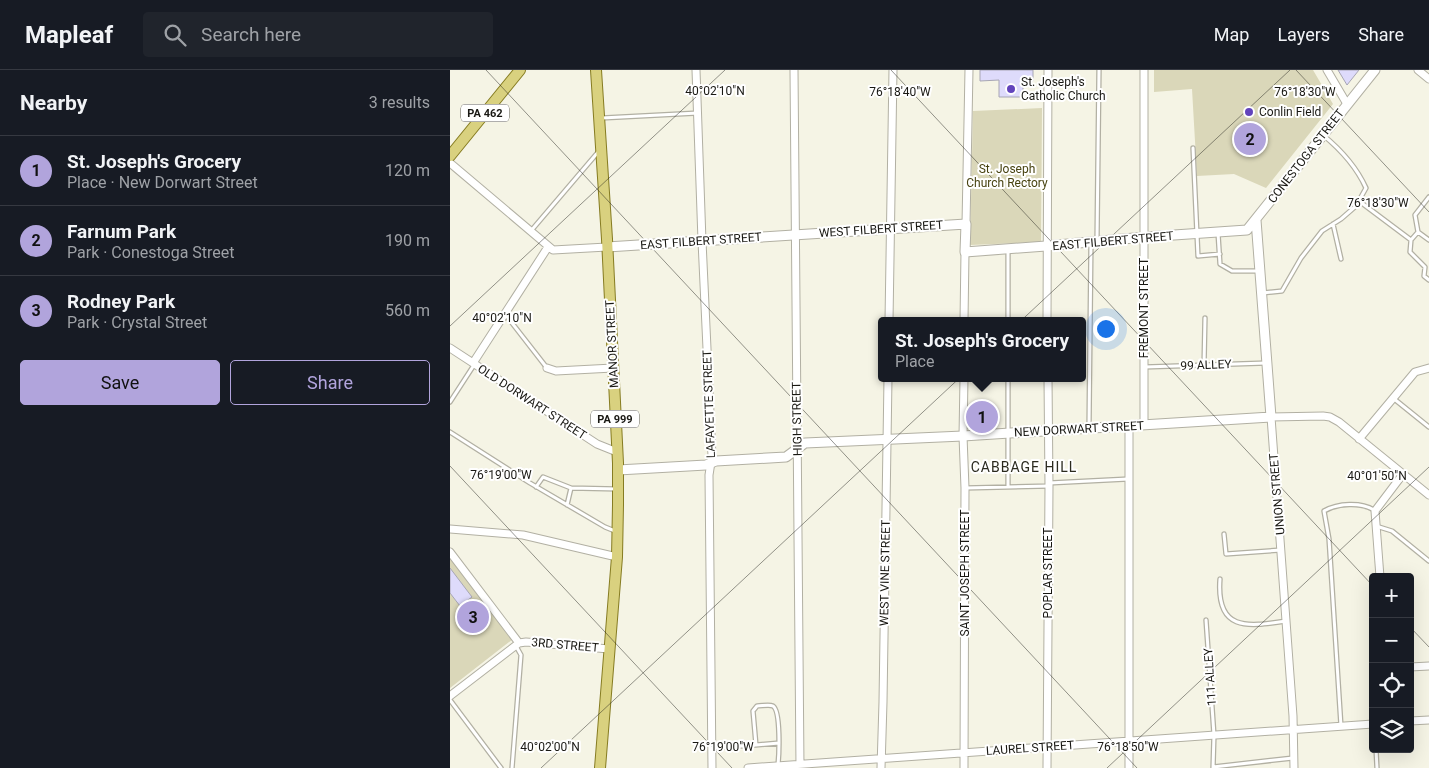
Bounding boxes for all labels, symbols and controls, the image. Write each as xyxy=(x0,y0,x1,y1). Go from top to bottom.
search box xyxy=(143,12,493,57)
text: Mapleaf xyxy=(25,21,113,49)
icon: search xyxy=(161,21,189,49)
text: Search here xyxy=(201,23,301,46)
text: Map xyxy=(1214,24,1249,45)
text: Layers xyxy=(1277,24,1330,45)
text: Share xyxy=(1358,24,1404,45)
place label: St. Joseph's Catholic Church xyxy=(1021,75,1106,103)
marker: St. Joseph's Catholic Church xyxy=(1005,83,1017,95)
text: 40°02'10"N xyxy=(685,84,745,98)
text: 76°18'40"W xyxy=(869,85,931,99)
text: 76°18'30"W xyxy=(1274,85,1336,99)
text: Nearby xyxy=(20,91,87,115)
text: 3 results xyxy=(369,93,430,112)
road number: PA 462 xyxy=(461,104,509,122)
place label: Conlin Field xyxy=(1259,105,1321,119)
marker: Conlin Field xyxy=(1243,106,1255,118)
street label: CONESTOGA STREET xyxy=(1265,106,1347,206)
pin: 2 xyxy=(1234,120,1266,158)
text: St. Joseph's Grocery xyxy=(67,150,241,173)
text: 1 xyxy=(31,161,41,180)
text: 120 m xyxy=(385,161,430,180)
park label: St. Joseph Church Rectory xyxy=(966,162,1048,190)
text: Place · New Dorwart Street xyxy=(67,173,258,192)
text: 76°18'30"W xyxy=(1347,196,1409,210)
street label: WEST FILBERT STREET xyxy=(818,218,944,240)
text: Farnum Park xyxy=(67,220,176,243)
street label: EAST FILBERT STREET xyxy=(1052,229,1174,253)
street label: EAST FILBERT STREET xyxy=(640,230,762,252)
text: 2 xyxy=(31,231,41,250)
text: 190 m xyxy=(385,231,430,250)
text: Park · Conestoga Street xyxy=(67,243,235,262)
street label: FREMONT STREET xyxy=(1137,258,1151,358)
text: Rodney Park xyxy=(67,290,175,313)
street label: MANOR STREET xyxy=(603,300,621,388)
text: 3 xyxy=(31,301,41,320)
text: 560 m xyxy=(385,301,430,320)
text: 40°02'10"N xyxy=(472,311,532,325)
text: Park · Crystal Street xyxy=(67,313,207,332)
your location xyxy=(1093,316,1119,342)
popup xyxy=(878,317,1086,382)
text: St. Joseph's Grocery xyxy=(895,329,1069,352)
street label: LAFAYETTE STREET xyxy=(700,350,718,458)
text: Place xyxy=(895,352,934,371)
street label: 99 ALLEY xyxy=(1180,357,1233,373)
button: Save xyxy=(20,360,220,405)
button: Share xyxy=(230,360,430,405)
street label: OLD DORWART STREET xyxy=(475,362,589,442)
street label: HIGH STREET xyxy=(789,382,805,456)
pin: 1 xyxy=(966,398,998,436)
road number: PA 999 xyxy=(591,410,639,428)
street label: NEW DORWART STREET xyxy=(1014,419,1144,439)
street label: UNION STREET xyxy=(1266,453,1288,535)
district label: CABBAGE HILL xyxy=(971,459,1077,475)
text: 76°19'00"W xyxy=(470,468,532,482)
text: 40°01'50"N xyxy=(1347,469,1407,483)
street label: SAINT JOSEPH STREET xyxy=(958,509,972,637)
street label: WEST VINE STREET xyxy=(877,520,893,626)
street label: POPLAR STREET xyxy=(1041,528,1055,618)
map controls xyxy=(1369,573,1414,753)
button: + xyxy=(1369,573,1414,618)
pin: 3 xyxy=(457,598,489,636)
button: − xyxy=(1369,618,1414,663)
street label: 3RD STREET xyxy=(531,635,599,655)
street label: 111 ALLEY xyxy=(1201,647,1219,706)
button: locate xyxy=(1369,663,1414,708)
button: layers xyxy=(1369,708,1414,753)
street label: LAUREL STREET xyxy=(985,738,1075,758)
text: 40°02'00"N xyxy=(520,740,580,754)
text: 76°19'00"W xyxy=(692,740,754,754)
text: 76°18'50"W xyxy=(1097,740,1159,754)

